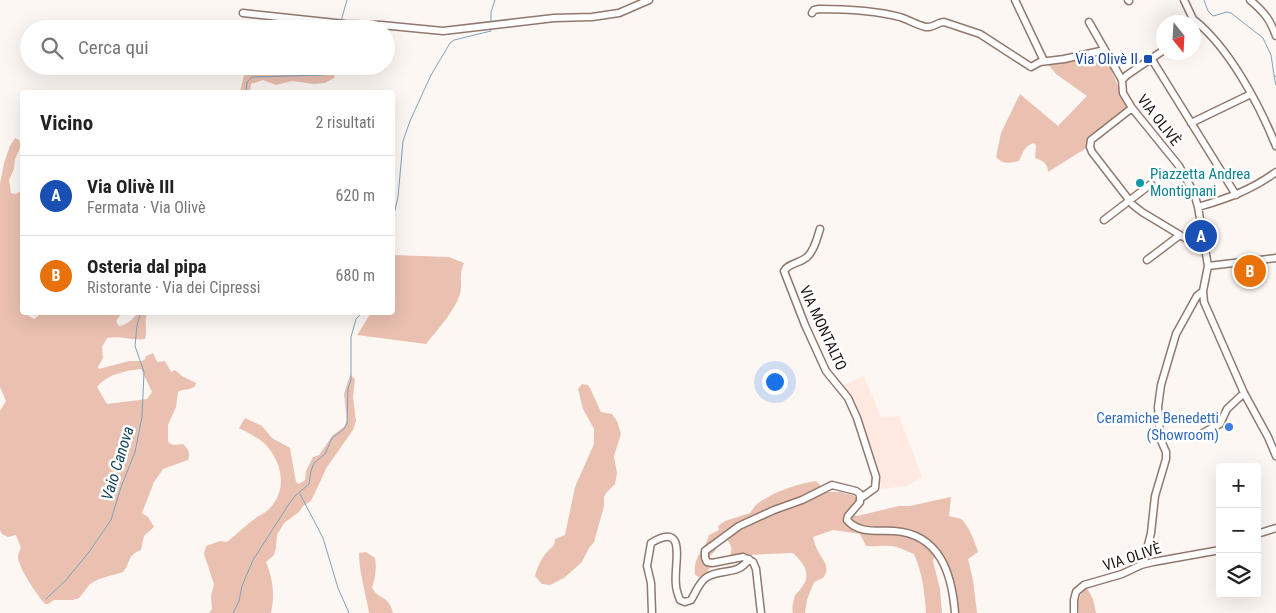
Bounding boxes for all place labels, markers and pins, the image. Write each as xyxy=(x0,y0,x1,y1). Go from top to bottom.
place label: Via Olivè II xyxy=(1075,50,1138,68)
marker: Via Olivè II xyxy=(1142,53,1154,65)
place label: Piazzetta Andrea Montignani xyxy=(1150,165,1251,200)
marker: Piazzetta Andrea Montignani xyxy=(1134,177,1146,189)
pin: A xyxy=(1185,217,1217,255)
pin: B xyxy=(1234,252,1266,290)
place label: Ceramiche Benedetti (Showroom) xyxy=(1096,409,1219,444)
marker: Ceramiche Benedetti (Showroom) xyxy=(1223,421,1235,433)

